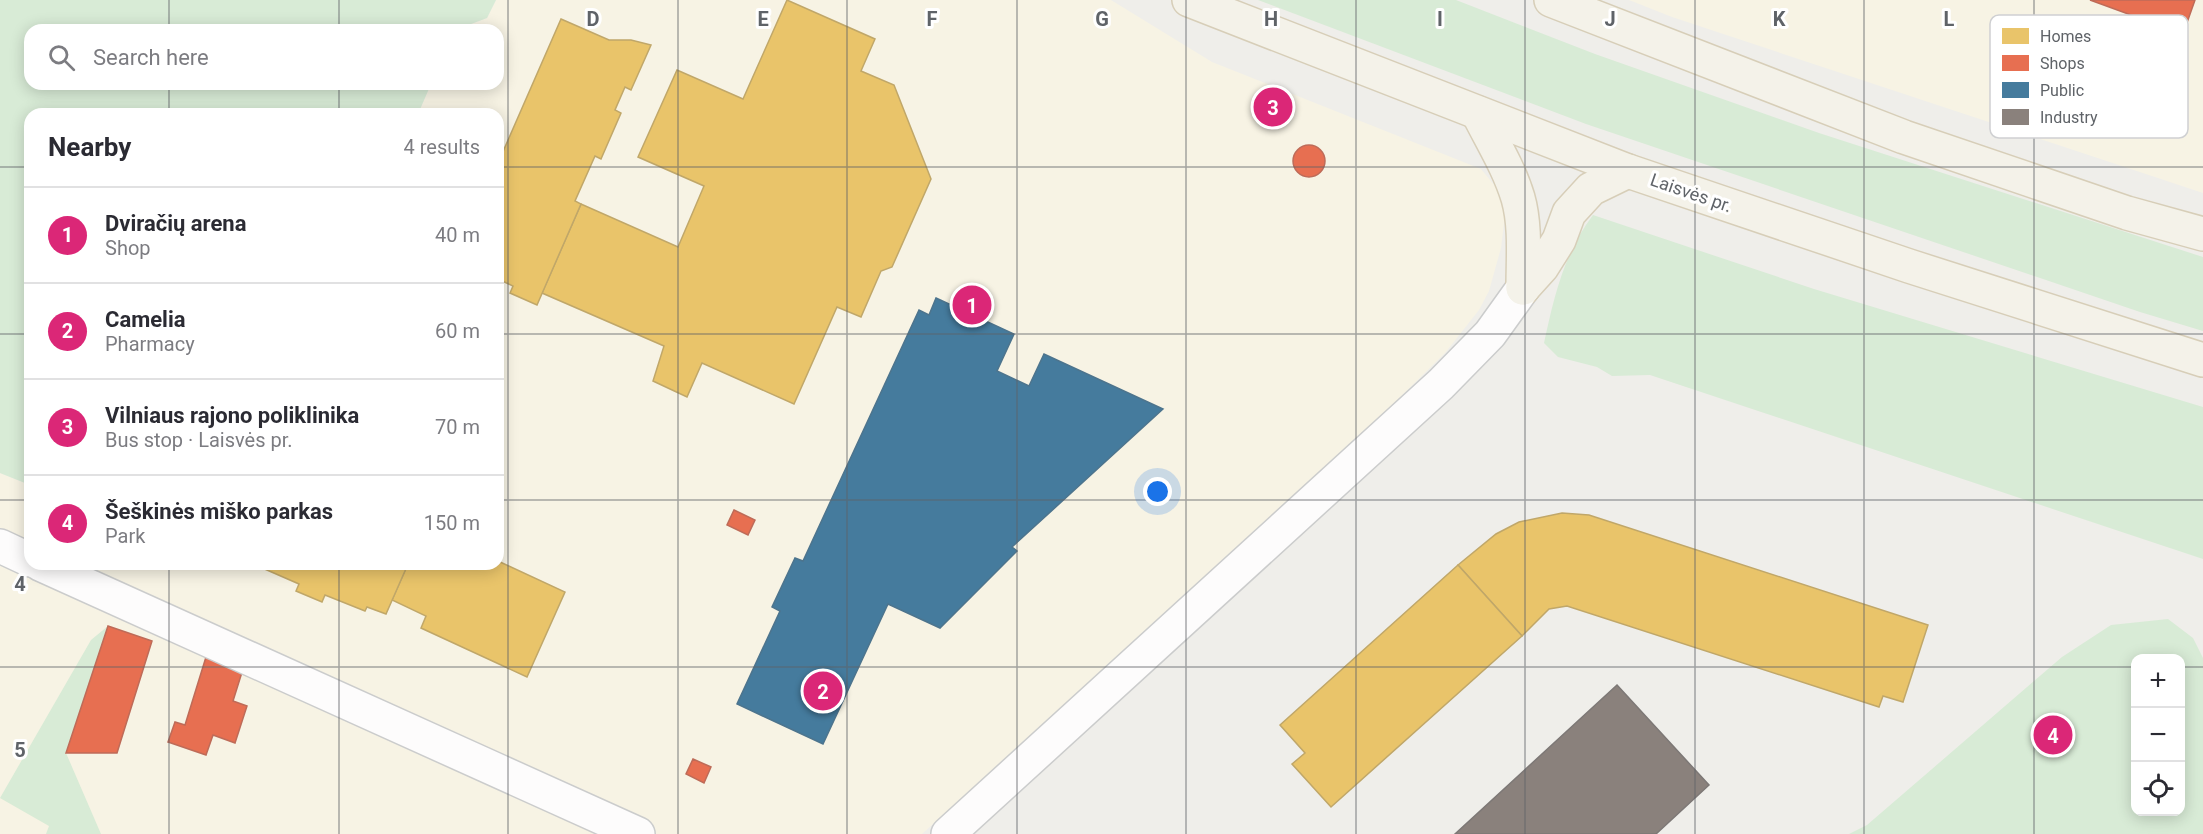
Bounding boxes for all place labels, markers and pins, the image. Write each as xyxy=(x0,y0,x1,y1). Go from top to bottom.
pin: 3 xyxy=(1254,84,1292,130)
pin: 1 xyxy=(952,282,992,328)
pin: 2 xyxy=(804,668,842,714)
pin: 4 xyxy=(2034,712,2072,758)

